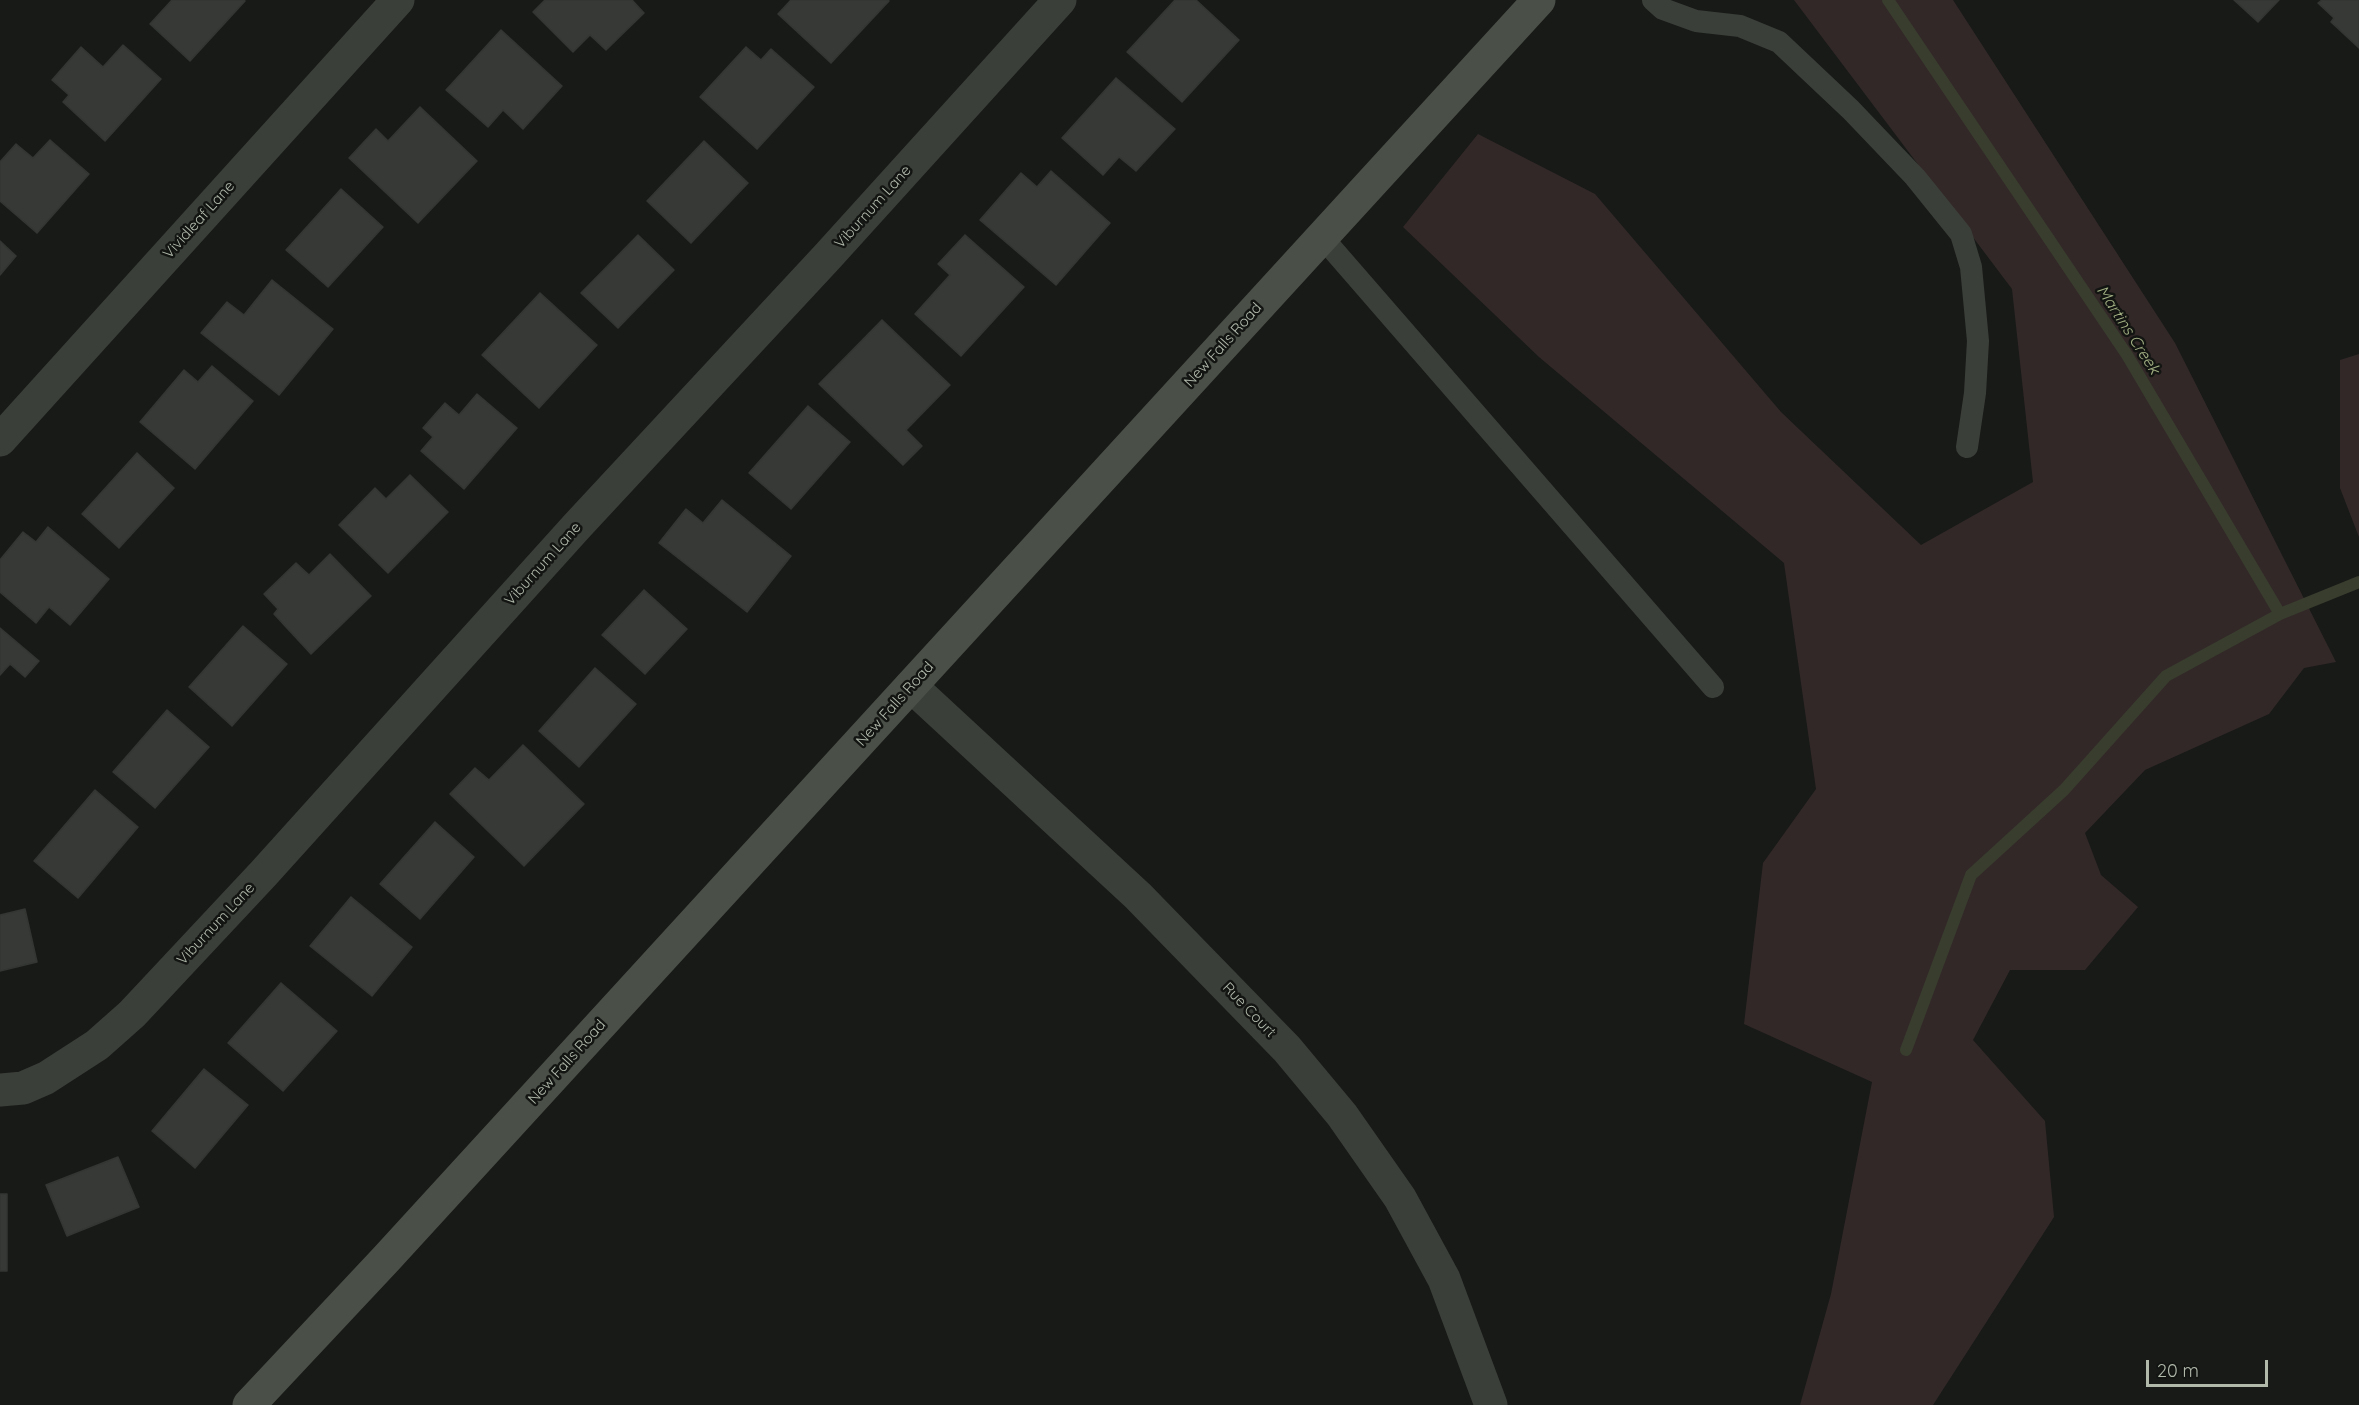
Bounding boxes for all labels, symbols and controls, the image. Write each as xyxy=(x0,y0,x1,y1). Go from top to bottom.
street label: Viburnum Lane xyxy=(831,162,915,252)
street label: Vividleaf Lane xyxy=(160,178,238,262)
water label: Martins Creek xyxy=(2092,282,2164,378)
street label: New Falls Road xyxy=(1180,299,1266,391)
street label: Viburnum Lane xyxy=(501,519,585,609)
street label: New Falls Road xyxy=(852,658,938,750)
street label: Viburnum Lane xyxy=(173,879,259,969)
street label: Rue Court xyxy=(1218,979,1280,1041)
street label: New Falls Road xyxy=(524,1016,610,1108)
scale bar xyxy=(2149,1348,2270,1386)
text: 20 m xyxy=(2157,1359,2199,1382)

